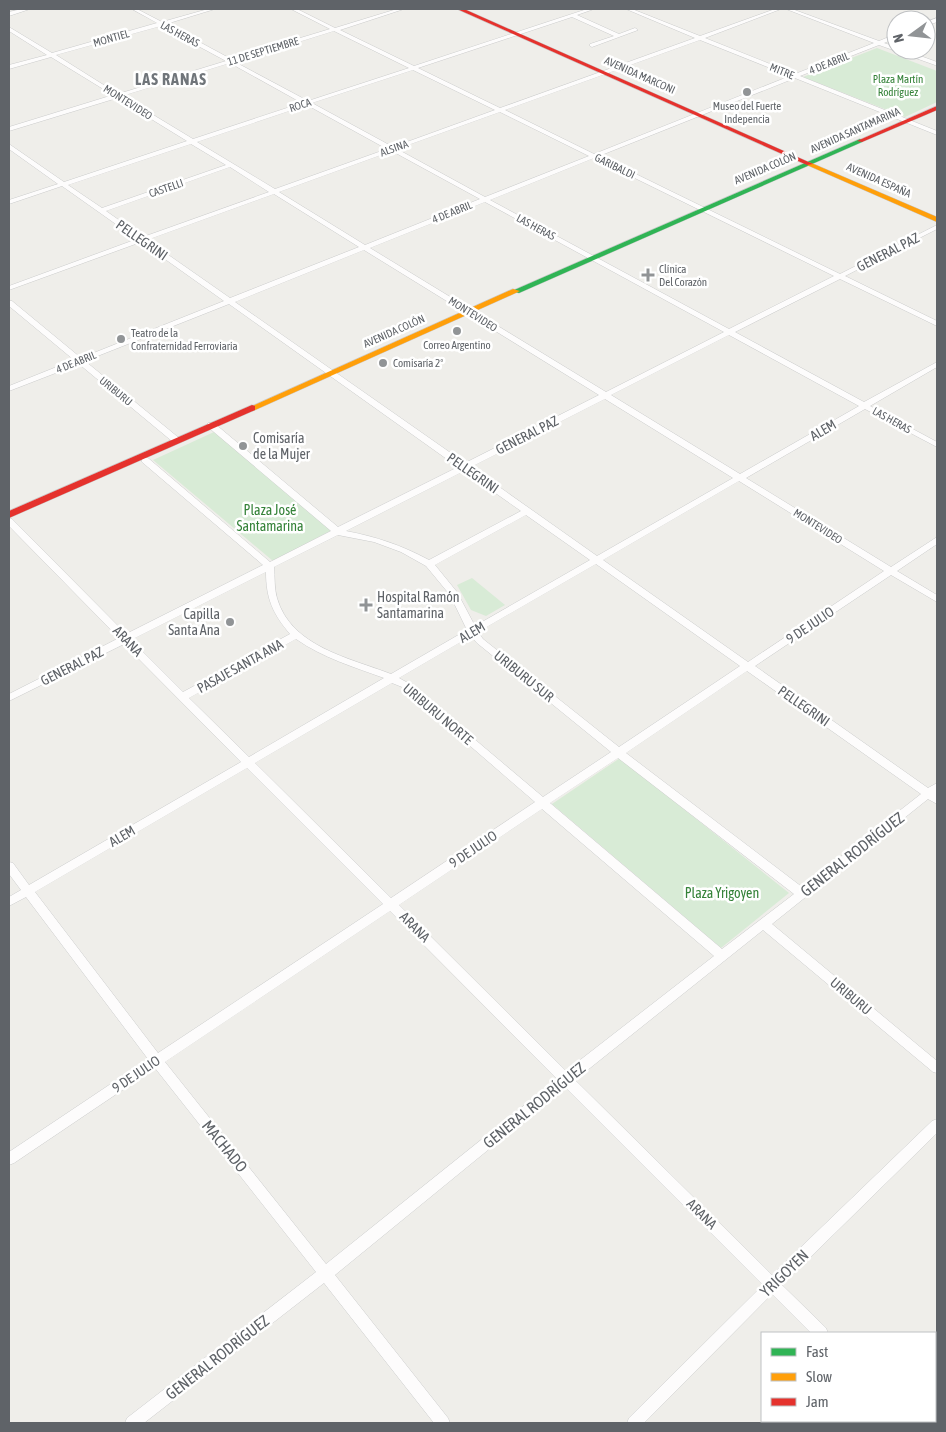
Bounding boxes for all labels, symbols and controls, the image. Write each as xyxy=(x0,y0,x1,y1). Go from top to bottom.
north arrow xyxy=(886,10,936,60)
street label: LAS HERAS xyxy=(158,19,202,49)
street label: MONTIEL xyxy=(92,27,131,49)
text: N xyxy=(890,32,907,44)
street label: 11 DE SEPTIEMBRE xyxy=(226,34,300,68)
street label: 4 DE ABRIL xyxy=(807,49,851,76)
street label: AVENIDA MARCONI xyxy=(603,54,677,96)
street label: MITRE xyxy=(768,61,796,81)
district label: LAS RANAS xyxy=(135,70,207,88)
park label: Plaza Martín Rodríguez xyxy=(873,73,923,98)
street label: MONTEVIDEO xyxy=(101,82,155,122)
marker: Museo del Fuerte Indepencia xyxy=(741,86,753,98)
street label: ROCA xyxy=(288,96,313,114)
place label: Museo del Fuerte Indepencia xyxy=(713,100,781,125)
street label: AVENIDA SANTAMARINA xyxy=(808,105,902,155)
street label: ALSINA xyxy=(378,137,410,159)
street label: AVENIDA COLÓN xyxy=(732,150,798,186)
street label: GARIBALDI xyxy=(593,151,637,181)
street label: AVENIDA ESPAÑA xyxy=(845,160,914,200)
street label: CASTELLI xyxy=(147,176,185,200)
street label: 4 DE ABRIL xyxy=(430,198,474,225)
street label: LAS HERAS xyxy=(514,212,558,242)
street label: PELLEGRINI xyxy=(113,216,171,264)
street label: GENERAL PAZ xyxy=(854,229,922,275)
place label: Clínica Del Corazón xyxy=(659,263,707,288)
marker: Clínica Del Corazón xyxy=(641,268,655,282)
street label: MONTEVIDEO xyxy=(446,294,500,334)
street label: AVENIDA COLÓN xyxy=(362,312,426,350)
marker: Correo Argentino xyxy=(451,325,463,337)
place label: Teatro de la Confraternidad Ferroviaria xyxy=(131,327,238,352)
marker: Teatro de la Confraternidad Ferroviaria xyxy=(115,333,127,345)
place label: Correo Argentino xyxy=(423,339,491,351)
street label: 4 DE ABRIL xyxy=(54,348,98,375)
marker: Comisaría 2º xyxy=(377,357,389,369)
place label: Comisaría 2º xyxy=(393,357,443,369)
street label: URIBURU xyxy=(97,374,135,408)
street label: LAS HERAS xyxy=(871,404,914,436)
street label: GENERAL PAZ xyxy=(493,412,561,458)
street label: ALEM xyxy=(807,416,839,444)
place label: Comisaría de la Mujer xyxy=(253,430,311,462)
marker: Comisaría de la Mujer xyxy=(237,440,249,452)
street label: PELLEGRINI xyxy=(444,449,502,497)
park label: Plaza José Santamarina xyxy=(237,502,303,534)
street label: MONTEVIDEO xyxy=(791,506,845,546)
place label: Hospital Ramón Santamarina xyxy=(377,589,460,621)
marker: Hospital Ramón Santamarina xyxy=(359,598,373,612)
street label: 9 DE JULIO xyxy=(783,603,837,647)
place label: Capilla Santa Ana xyxy=(168,606,220,638)
marker: Capilla Santa Ana xyxy=(224,616,236,628)
street label: ALEM xyxy=(456,618,488,646)
street label: ARANA xyxy=(110,623,146,660)
street label: PASAJE SANTA ANA xyxy=(194,636,286,696)
street label: GENERAL PAZ xyxy=(38,643,106,689)
street label: URIBURU SUR xyxy=(491,647,557,705)
street label: URIBURU NORTE xyxy=(400,680,476,748)
street label: PELLEGRINI xyxy=(775,682,833,730)
street label: GENERAL RODRÍGUEZ xyxy=(797,808,907,900)
street label: ALEM xyxy=(106,822,138,850)
street label: 9 DE JULIO xyxy=(446,827,500,871)
park label: Plaza Yrigoyen xyxy=(685,885,759,901)
street label: ARANA xyxy=(397,909,433,945)
street label: URIBURU xyxy=(827,974,875,1018)
street label: 9 DE JULIO xyxy=(109,1052,163,1096)
street label: GENERAL RODRÍGUEZ xyxy=(479,1058,589,1152)
street label: MACHADO xyxy=(199,1117,251,1175)
street label: ARANA xyxy=(684,1196,720,1232)
street label: YRIGOYEN xyxy=(756,1246,812,1300)
street label: GENERAL RODRÍGUEZ xyxy=(162,1311,272,1403)
legend xyxy=(761,1332,936,1422)
text: Fast xyxy=(806,1343,828,1360)
text: Slow xyxy=(806,1368,832,1385)
text: Jam xyxy=(806,1393,829,1410)

